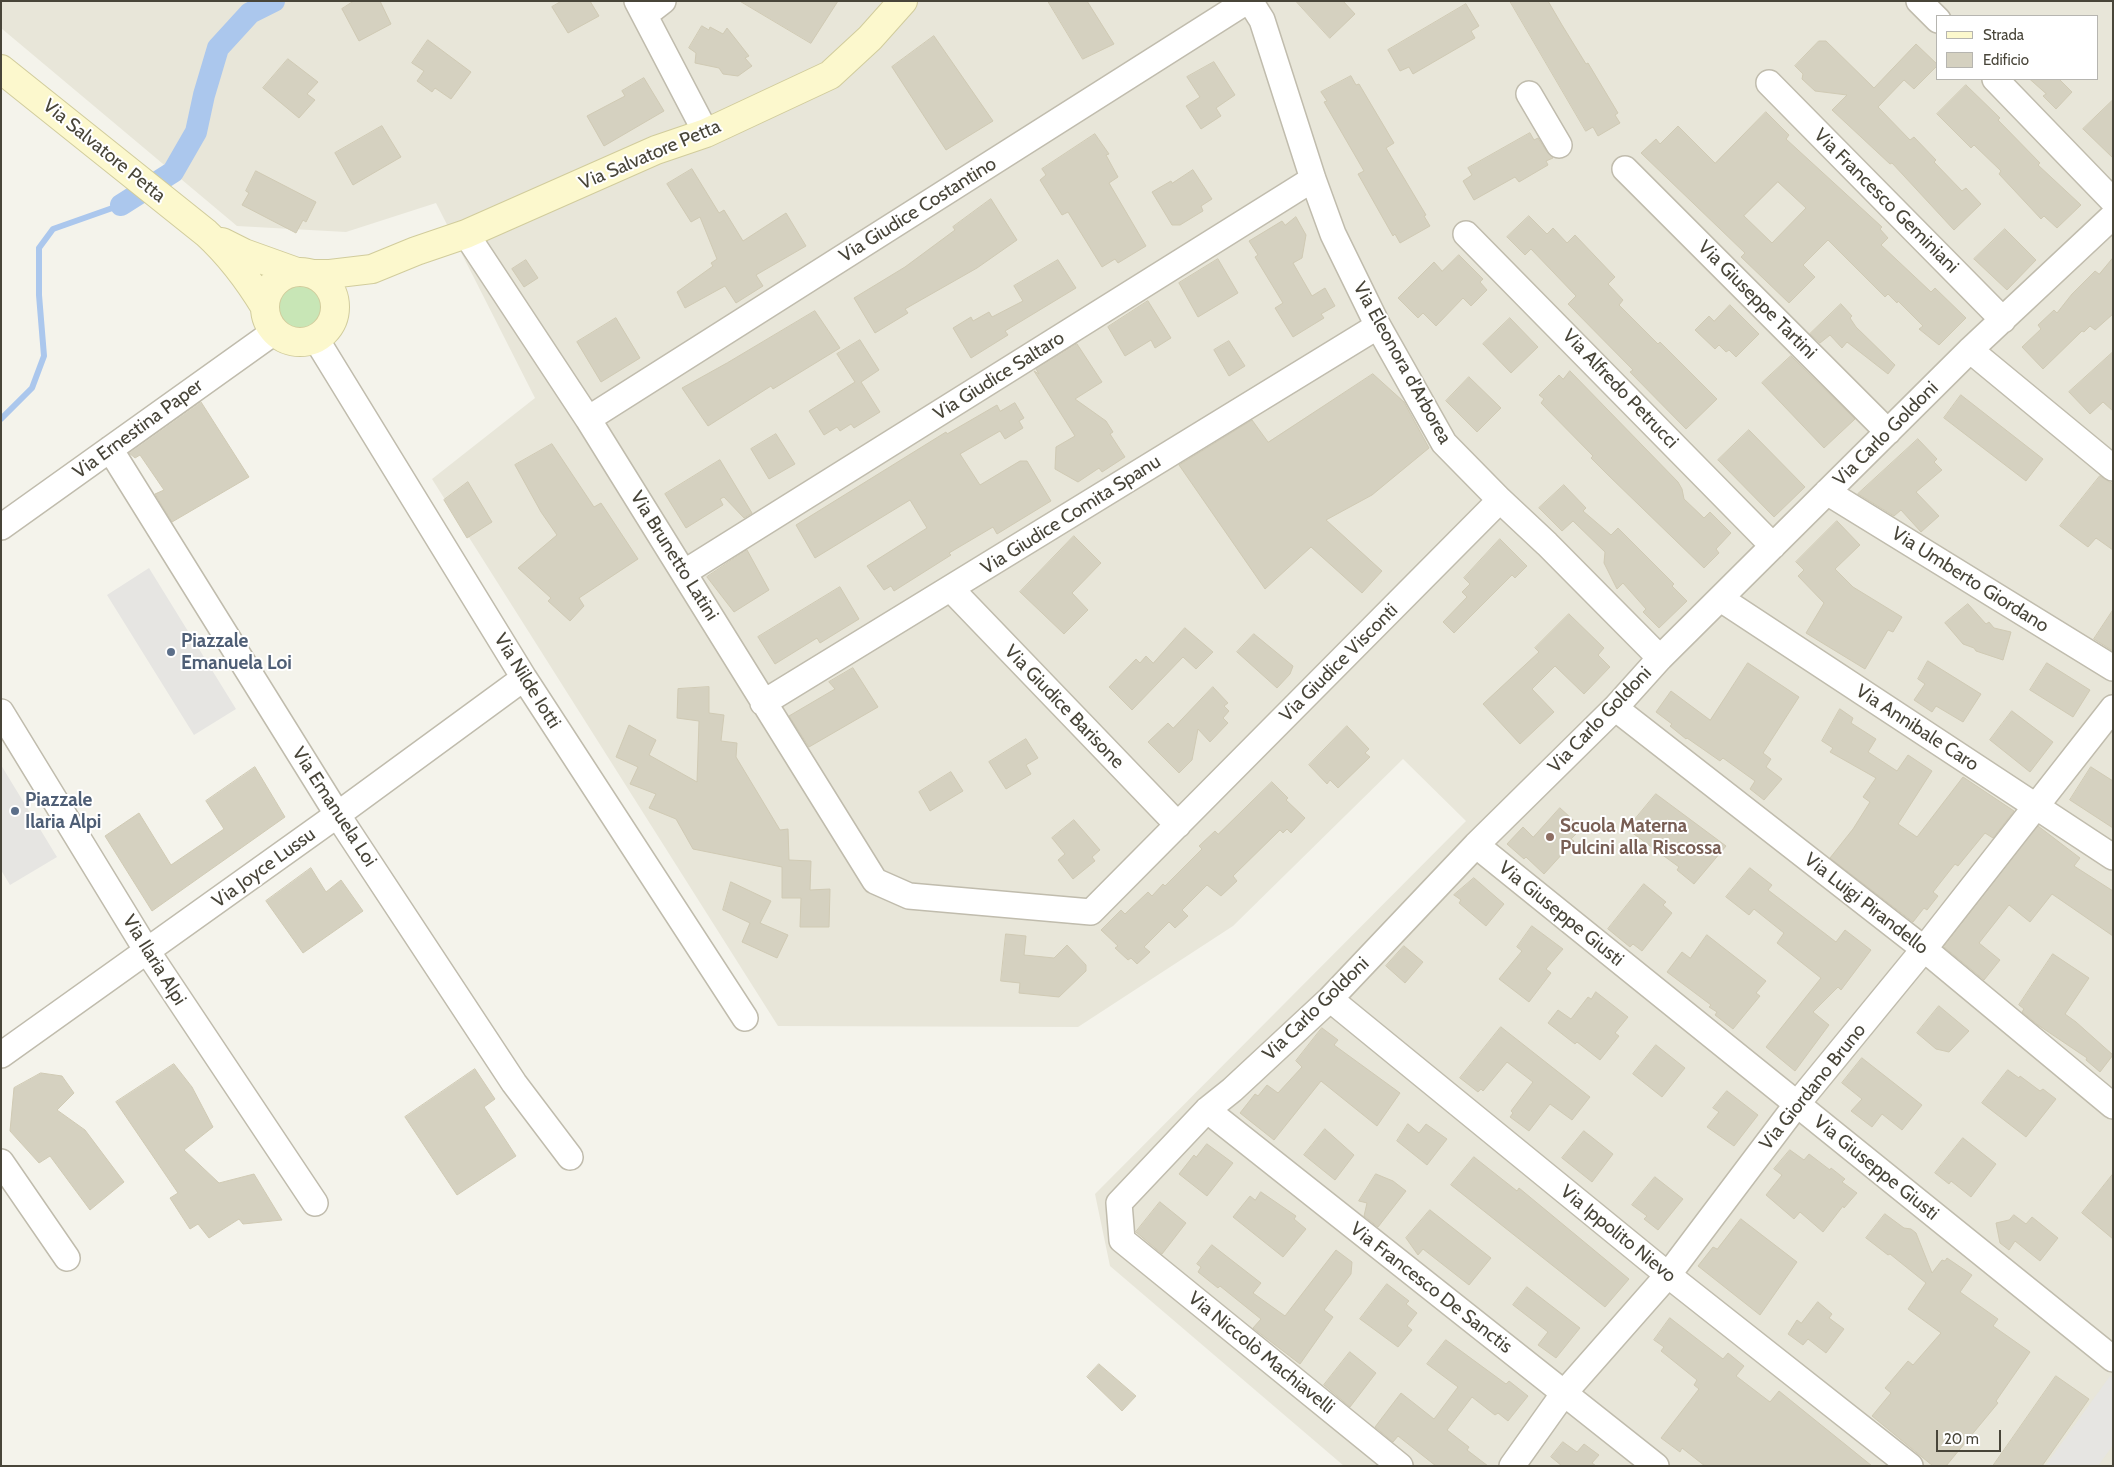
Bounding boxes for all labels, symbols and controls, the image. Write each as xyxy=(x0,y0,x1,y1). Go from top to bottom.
legend xyxy=(1936,15,2099,80)
text: Strada xyxy=(1983,26,2024,44)
text: Edificio xyxy=(1983,51,2029,69)
street label: Via Salvatore Petta xyxy=(38,95,170,207)
street label: Via Salvatore Petta xyxy=(576,115,724,195)
street label: Via Francesco Geminiani xyxy=(1809,124,1963,278)
street label: Via Giudice Costantino xyxy=(835,152,1001,268)
street label: Via Giuseppe Tartini xyxy=(1693,236,1821,364)
street label: Via Eleonora d'Arborea xyxy=(1348,278,1456,448)
street label: Via Alfredo Petrucci xyxy=(1557,325,1683,453)
street label: Via Giudice Saltaro xyxy=(929,327,1069,425)
street label: Via Ernestina Paper xyxy=(69,374,207,484)
street label: Via Carlo Goldoni xyxy=(1829,377,1943,491)
street label: Via Giudice Comita Spanu xyxy=(977,450,1165,580)
street label: Via Brunetto Latini xyxy=(625,487,723,625)
street label: Via Umberto Giordano xyxy=(1887,522,2053,638)
street label: Via Giudice Visconti xyxy=(1275,599,1403,727)
street label: Via Nilde Iotti xyxy=(489,629,565,733)
place label: Piazzale Emanuela Loi xyxy=(181,630,292,674)
street label: Via Giudice Barisone xyxy=(999,641,1129,773)
marker: Piazzale Emanuela Loi xyxy=(165,646,177,658)
street label: Via Carlo Goldoni xyxy=(1544,662,1656,778)
street label: Via Annibale Caro xyxy=(1851,680,1983,776)
street label: Via Emanuela Loi xyxy=(287,743,381,871)
place label: Piazzale Ilaria Alpi xyxy=(25,789,101,833)
marker: Piazzale Ilaria Alpi xyxy=(9,805,21,817)
place label: Scuola Materna Pulcini alla Riscossa xyxy=(1560,815,1722,859)
street label: Via Joyce Lussu xyxy=(208,823,320,913)
marker: Scuola Materna Pulcini alla Riscossa xyxy=(1544,831,1556,843)
street label: Via Luigi Pirandello xyxy=(1799,848,1933,960)
street label: Via Giuseppe Giusti xyxy=(1494,857,1628,971)
street label: Via Ilaria Alpi xyxy=(117,911,191,1009)
street label: Via Carlo Goldoni xyxy=(1258,953,1374,1065)
street label: Via Giordano Bruno xyxy=(1755,1019,1871,1155)
street label: Via Giuseppe Giusti xyxy=(1809,1111,1943,1225)
street label: Via Ippolito Nievo xyxy=(1556,1180,1680,1288)
street label: Via Francesco De Sanctis xyxy=(1345,1218,1517,1358)
street label: Via Niccolò Machiavelli xyxy=(1183,1287,1339,1419)
scale bar xyxy=(1939,1420,2004,1452)
text: 20 m xyxy=(1944,1430,1979,1448)

